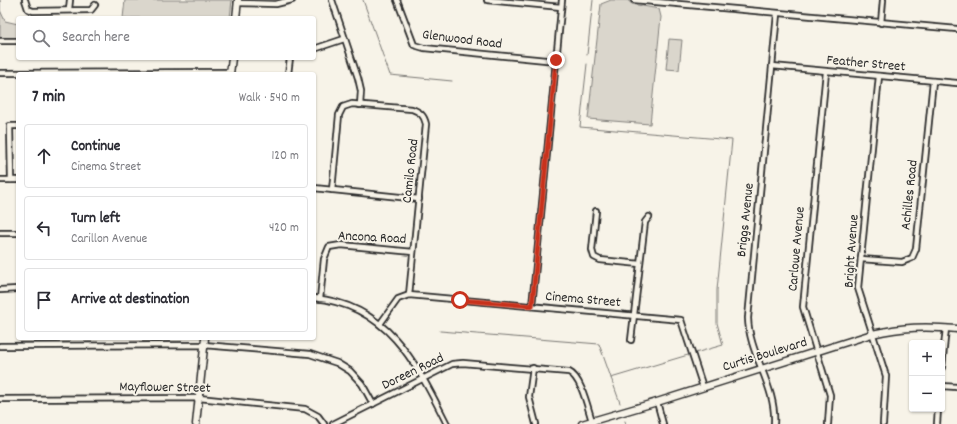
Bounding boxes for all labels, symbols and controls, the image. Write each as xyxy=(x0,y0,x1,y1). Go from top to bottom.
search box xyxy=(16,16,316,60)
street label: Glenwood Road xyxy=(421,25,503,55)
icon: search xyxy=(30,27,52,49)
text: Search here xyxy=(62,27,130,49)
route end xyxy=(547,51,565,69)
street label: Feather Street xyxy=(826,51,906,77)
text: 7 min xyxy=(32,86,65,110)
text: Walk · 540 m xyxy=(239,89,300,108)
text: Continue xyxy=(71,136,120,158)
street label: Camilo Road xyxy=(398,138,424,204)
icon: ahead xyxy=(33,145,55,167)
text: 120 m xyxy=(271,147,299,166)
text: Cinema Street xyxy=(71,158,141,177)
street label: Achilles Road xyxy=(896,159,924,231)
street label: Briggs Avenue xyxy=(732,182,760,258)
street label: Carlowe Avenue xyxy=(783,206,811,292)
text: Turn left xyxy=(71,208,120,230)
street label: Bright Avenue xyxy=(839,214,865,288)
icon: left xyxy=(33,217,55,239)
text: 420 m xyxy=(269,219,299,238)
street label: Ancona Road xyxy=(337,226,407,250)
text: Carillon Avenue xyxy=(71,230,147,249)
street label: Cinema Street xyxy=(545,287,621,313)
icon: arrive xyxy=(33,289,55,311)
text: Arrive at destination xyxy=(71,289,189,311)
route start xyxy=(451,291,469,309)
street label: Curtis Boulevard xyxy=(720,333,810,377)
map controls xyxy=(909,340,945,412)
button: + xyxy=(909,340,945,376)
street label: Doreen Road xyxy=(379,348,447,396)
button: − xyxy=(909,376,945,412)
street label: Mayflower Street xyxy=(119,377,211,399)

